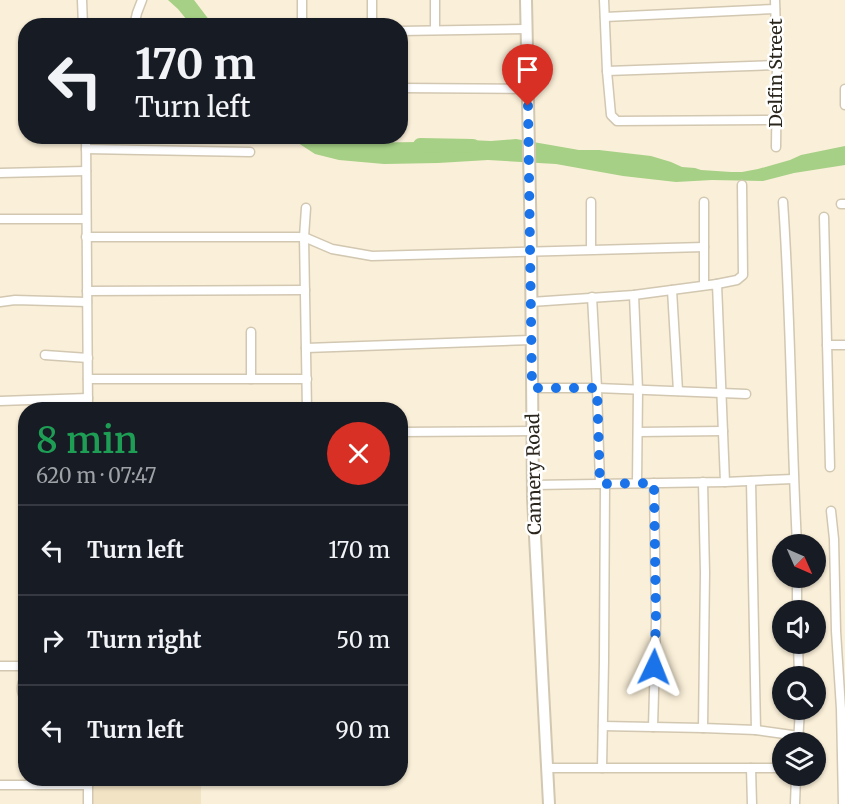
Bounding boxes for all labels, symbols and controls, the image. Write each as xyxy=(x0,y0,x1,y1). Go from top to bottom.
street label: Delfin Street xyxy=(764,18,787,128)
text: 170 m xyxy=(135,38,256,90)
icon: left xyxy=(36,42,114,120)
pin xyxy=(502,44,553,106)
icon: arrive xyxy=(511,53,544,86)
text: Turn left xyxy=(135,90,250,124)
street label: Cannery Road xyxy=(521,413,546,535)
text: 8 min xyxy=(36,418,138,463)
button: close xyxy=(327,422,390,485)
text: 620 m · 07:47 xyxy=(36,463,156,488)
icon: left xyxy=(36,534,69,567)
north arrow xyxy=(772,534,826,588)
map controls xyxy=(772,534,826,786)
text: Turn left xyxy=(87,536,184,564)
text: 170 m xyxy=(328,536,390,564)
button: sound xyxy=(772,600,826,654)
icon: right xyxy=(36,624,69,657)
text: Turn right xyxy=(87,626,201,654)
text: 50 m xyxy=(336,626,390,654)
position arrow xyxy=(622,635,686,699)
button: search xyxy=(772,666,826,720)
icon: left xyxy=(36,714,69,747)
text: Turn left xyxy=(87,716,184,744)
text: 90 m xyxy=(335,716,390,744)
button: layers xyxy=(772,732,826,786)

